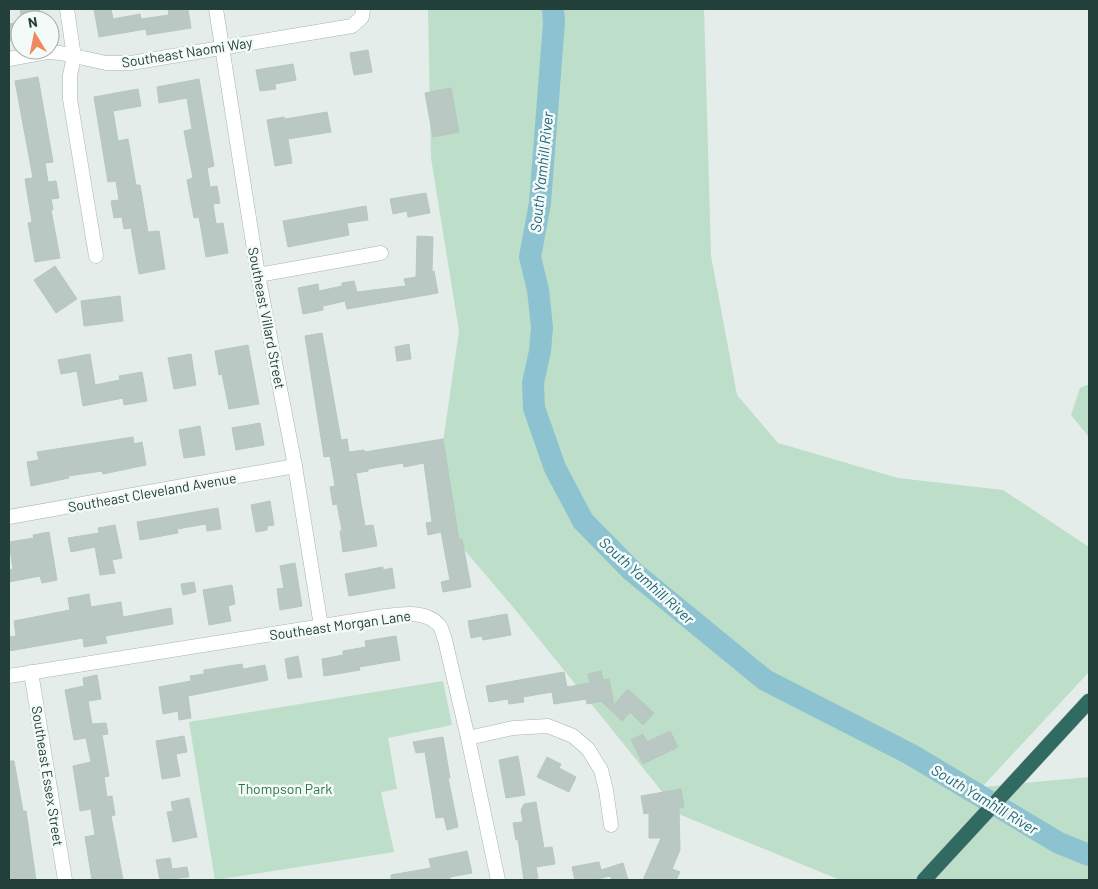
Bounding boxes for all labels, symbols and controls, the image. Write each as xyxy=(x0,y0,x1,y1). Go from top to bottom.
north arrow xyxy=(10,10,60,60)
text: N xyxy=(27,13,39,31)
street label: Southeast Naomi Way xyxy=(120,33,254,71)
water label: South Yamhill River xyxy=(526,110,556,233)
street label: Southeast Villard Street xyxy=(245,246,289,390)
street label: Southeast Cleveland Avenue xyxy=(66,469,238,515)
water label: South Yamhill River xyxy=(596,533,698,628)
street label: Southeast Morgan Lane xyxy=(268,607,412,643)
street label: Southeast Essex Street xyxy=(29,705,67,847)
water label: South Yamhill River xyxy=(929,760,1042,838)
park label: Thompson Park xyxy=(238,780,332,797)

